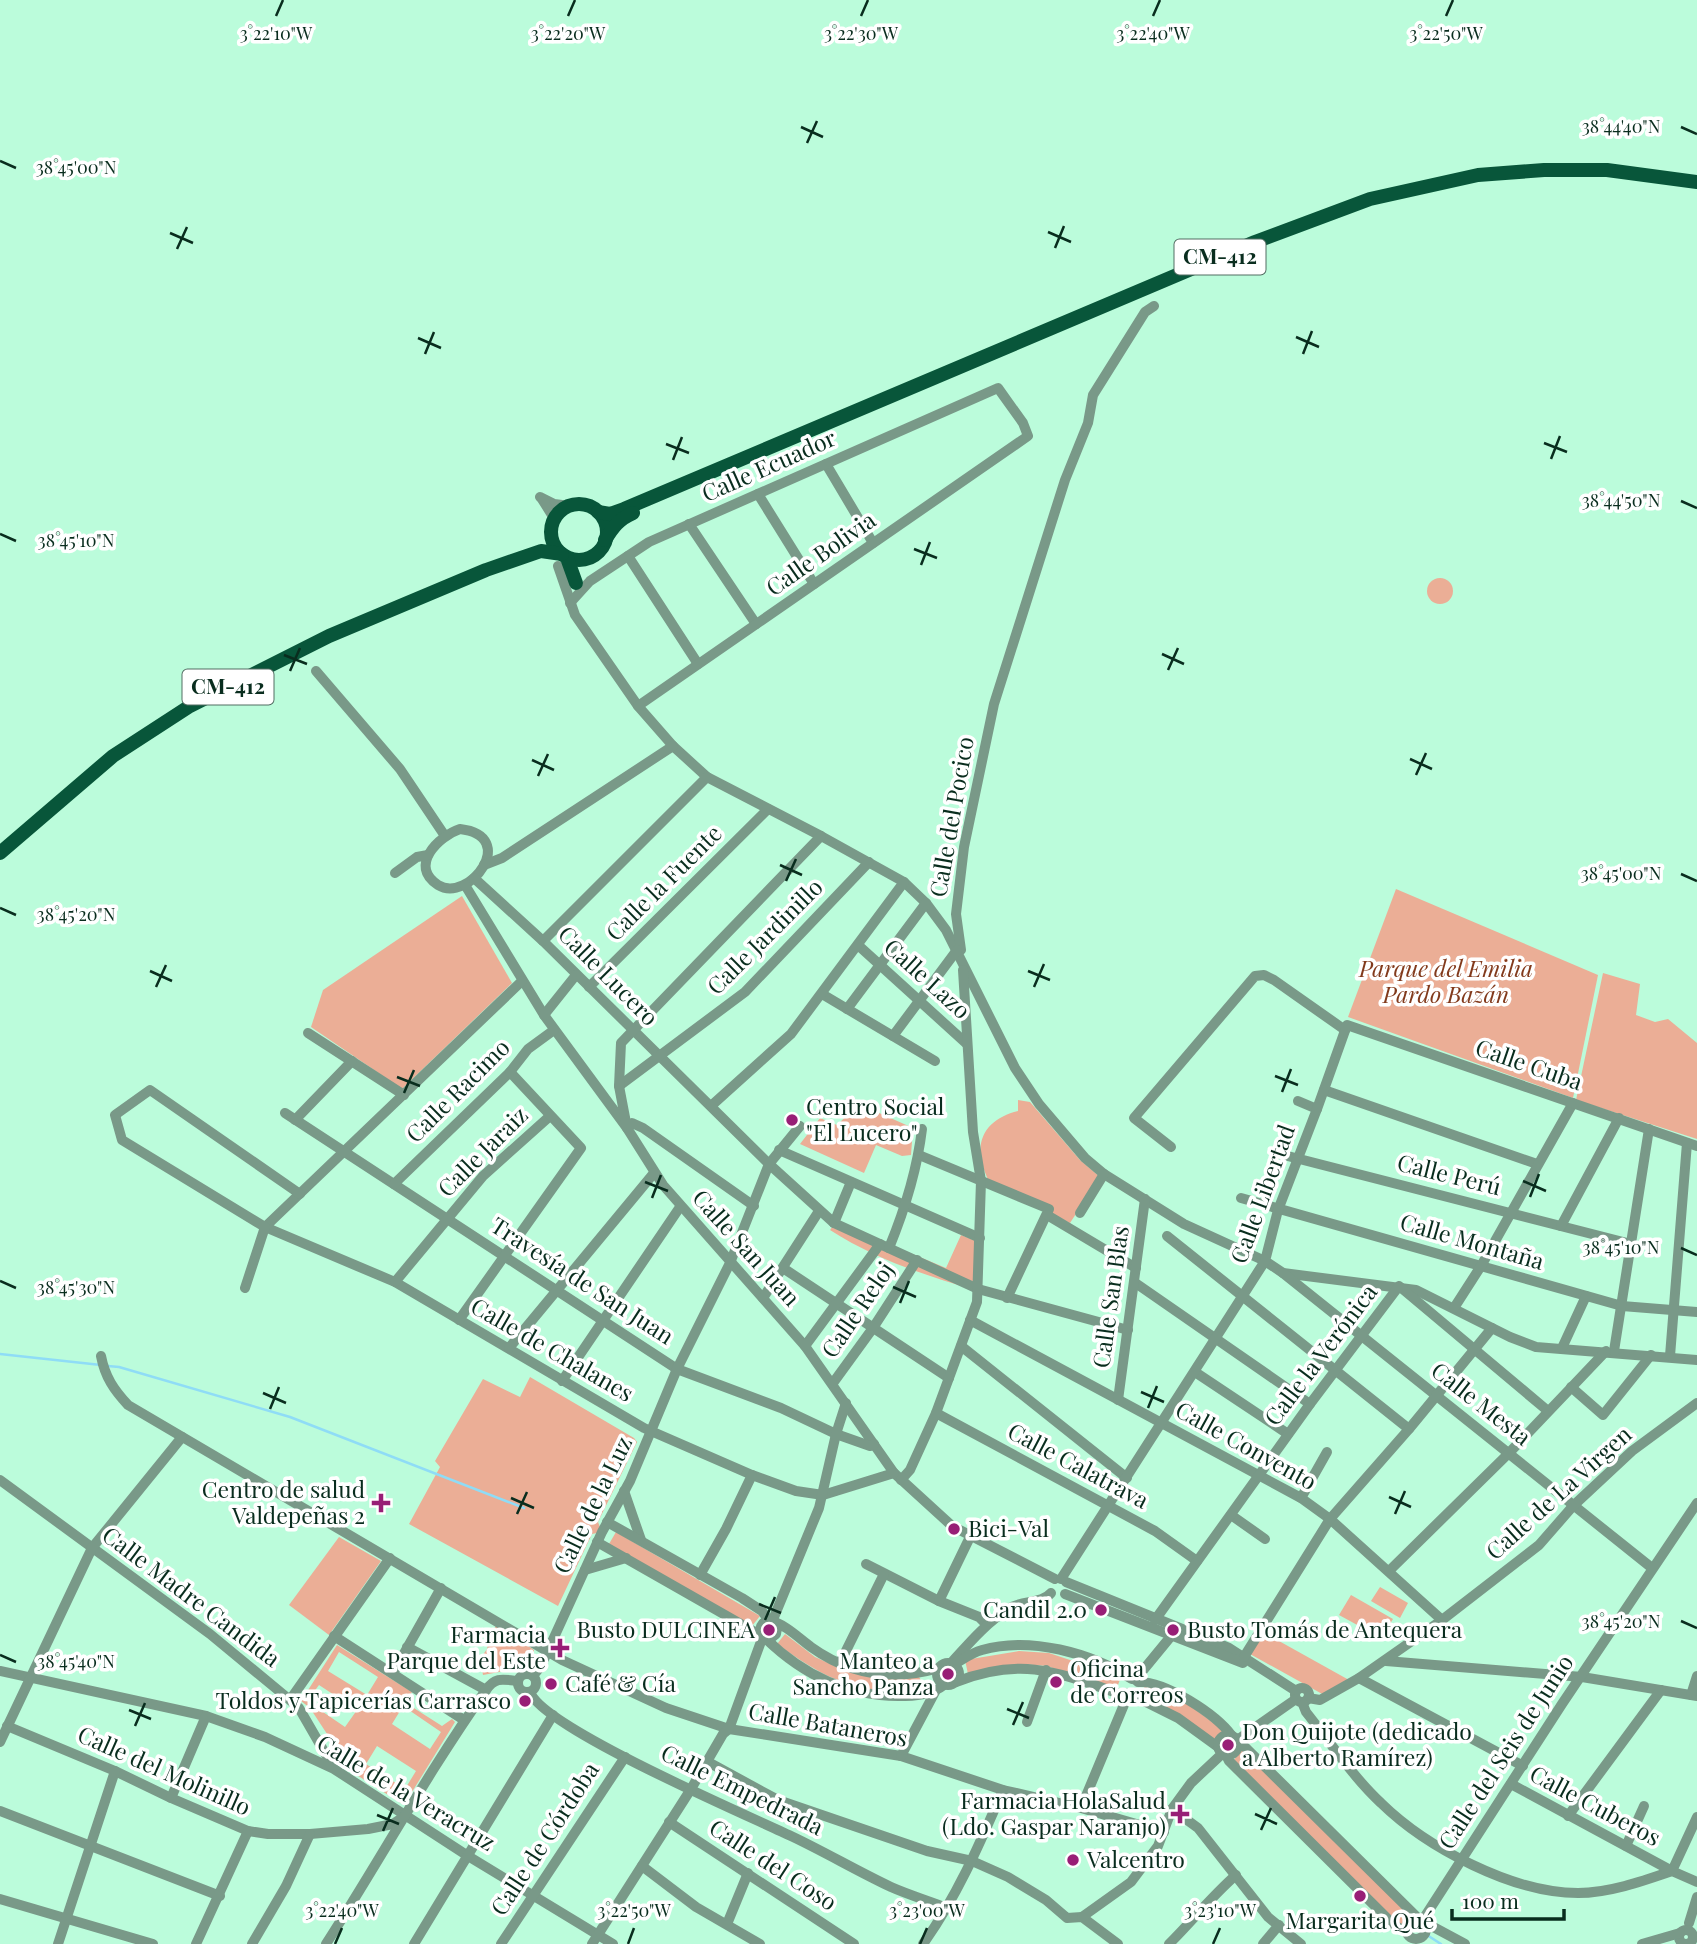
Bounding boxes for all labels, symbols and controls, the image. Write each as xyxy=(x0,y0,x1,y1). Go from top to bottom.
text: 3°22'10"W xyxy=(240,21,313,45)
text: 3°22'20"W xyxy=(531,21,606,45)
text: 3°22'30"W xyxy=(824,21,899,45)
text: 3°22'40"W xyxy=(1116,21,1190,45)
text: 3°22'50"W xyxy=(1409,21,1483,45)
text: 38°44'40"N xyxy=(1582,114,1661,138)
text: 38°45'00"N xyxy=(36,155,117,179)
road number: CM-412 xyxy=(1174,240,1266,274)
street label: Calle Ecuador xyxy=(696,421,840,508)
text: 38°44'50"N xyxy=(1582,488,1661,512)
street label: Calle Bolivia xyxy=(759,503,882,602)
text: 38°45'10"N xyxy=(38,528,115,552)
road number: CM-412 xyxy=(182,670,274,704)
street label: Calle del Pocico xyxy=(921,734,980,899)
street label: Calle la Fuente xyxy=(598,817,728,947)
text: 38°45'00"N xyxy=(1581,861,1662,885)
street label: Calle Jardinillo xyxy=(699,871,829,1001)
text: 38°45'20"N xyxy=(37,902,116,926)
street label: Calle Lucero xyxy=(552,918,666,1032)
street label: Calle Lazo xyxy=(878,931,978,1025)
park label: Parque del Emilia Pardo Bazán xyxy=(1358,952,1533,1009)
street label: Calle Racimo xyxy=(398,1031,516,1149)
street label: Calle Cuba xyxy=(1472,1031,1588,1097)
place label: Centro Social "El Lucero" xyxy=(806,1090,945,1147)
street label: Calle Jaraiz xyxy=(430,1099,534,1203)
marker: Centro Social "El Lucero" xyxy=(784,1112,800,1128)
street label: Calle Libertad xyxy=(1222,1120,1301,1267)
street label: Calle Perú xyxy=(1394,1146,1505,1201)
street label: Calle San Juan xyxy=(687,1182,808,1312)
street label: Calle Montaña xyxy=(1397,1205,1548,1276)
street label: Travesía de San Juan xyxy=(485,1209,680,1351)
street label: Calle San Blas xyxy=(1084,1224,1135,1370)
text: 38°45'10"N xyxy=(1583,1235,1660,1259)
street label: Calle Reloj xyxy=(813,1255,900,1363)
text: 38°45'30"N xyxy=(37,1275,115,1299)
street label: Calle la Verónica xyxy=(1256,1277,1384,1431)
street label: Calle de Chalanes xyxy=(466,1290,640,1408)
street label: Calle Mesta xyxy=(1426,1354,1539,1452)
street label: Calle Convento xyxy=(1171,1393,1323,1496)
street label: Calle Calatrava xyxy=(1003,1415,1155,1515)
street label: Calle de La Virgen xyxy=(1478,1418,1638,1566)
street label: Calle de la Luz xyxy=(545,1431,638,1578)
place label: Centro de salud Valdepeñas 2 xyxy=(202,1473,365,1530)
marker: Centro de salud Valdepeñas 2 xyxy=(371,1493,391,1513)
place label: Bici-Val xyxy=(968,1512,1050,1543)
street label: Calle Madre Candida xyxy=(97,1519,288,1673)
marker: Bici-Val xyxy=(946,1521,962,1537)
place label: Candil 2.0 xyxy=(983,1593,1087,1624)
marker: Candil 2.0 xyxy=(1093,1602,1109,1618)
text: 38°45'20"N xyxy=(1582,1609,1661,1633)
place label: Busto DULCINEA xyxy=(577,1613,756,1644)
place label: Busto Tomás de Antequera xyxy=(1187,1613,1463,1644)
place label: Farmacia Parque del Este xyxy=(386,1618,547,1675)
marker: Busto DULCINEA xyxy=(761,1622,777,1638)
marker: Busto Tomás de Antequera xyxy=(1165,1622,1181,1638)
marker: Farmacia Parque del Este xyxy=(552,1640,568,1656)
place label: Manteo a Sancho Panza xyxy=(792,1644,935,1701)
street label: Calle del Seis de Junio xyxy=(1430,1648,1579,1854)
text: 38°45'40"N xyxy=(37,1649,115,1673)
place label: Oficina de Correos xyxy=(1070,1652,1184,1709)
marker: Manteo a Sancho Panza xyxy=(940,1666,956,1682)
place label: Café & Cía xyxy=(565,1667,676,1698)
marker: Oficina de Correos xyxy=(1048,1674,1064,1690)
marker: Café & Cía xyxy=(543,1676,559,1692)
place label: Toldos y Tapicerías Carrasco xyxy=(215,1684,511,1715)
marker: Toldos y Tapicerías Carrasco xyxy=(517,1693,533,1709)
street label: Calle Bataneros xyxy=(746,1694,910,1753)
place label: Don Quijote (dedicado a Alberto Ramírez) xyxy=(1242,1715,1472,1772)
street label: Calle del Molinillo xyxy=(73,1718,256,1822)
street label: Calle de la Veracruz xyxy=(312,1726,502,1857)
street label: Calle Empedrada xyxy=(656,1736,829,1842)
marker: Don Quijote (dedicado a Alberto Ramírez) xyxy=(1220,1737,1236,1753)
street label: Calle de Córdoba xyxy=(483,1755,605,1921)
street label: Calle Cuberos xyxy=(1525,1757,1667,1852)
place label: Farmacia HolaSalud (Ldo. Gaspar Naranjo) xyxy=(942,1784,1166,1841)
marker: Farmacia HolaSalud (Ldo. Gaspar Naranjo) xyxy=(1172,1806,1188,1822)
street label: Calle del Coso xyxy=(704,1811,844,1917)
place label: Valcentro xyxy=(1086,1843,1185,1874)
marker: Valcentro xyxy=(1065,1852,1081,1868)
scale bar xyxy=(1452,1878,1564,1922)
text: 100 m xyxy=(1462,1886,1519,1914)
marker: Margarita Qué xyxy=(1352,1888,1368,1904)
text: 3°22'40"W xyxy=(305,1898,379,1922)
text: 3°22'50"W xyxy=(597,1898,671,1922)
text: 3°23'00"W xyxy=(889,1898,966,1922)
text: 3°23'10"W xyxy=(1184,1898,1257,1922)
place label: Margarita Qué xyxy=(1285,1904,1435,1935)

